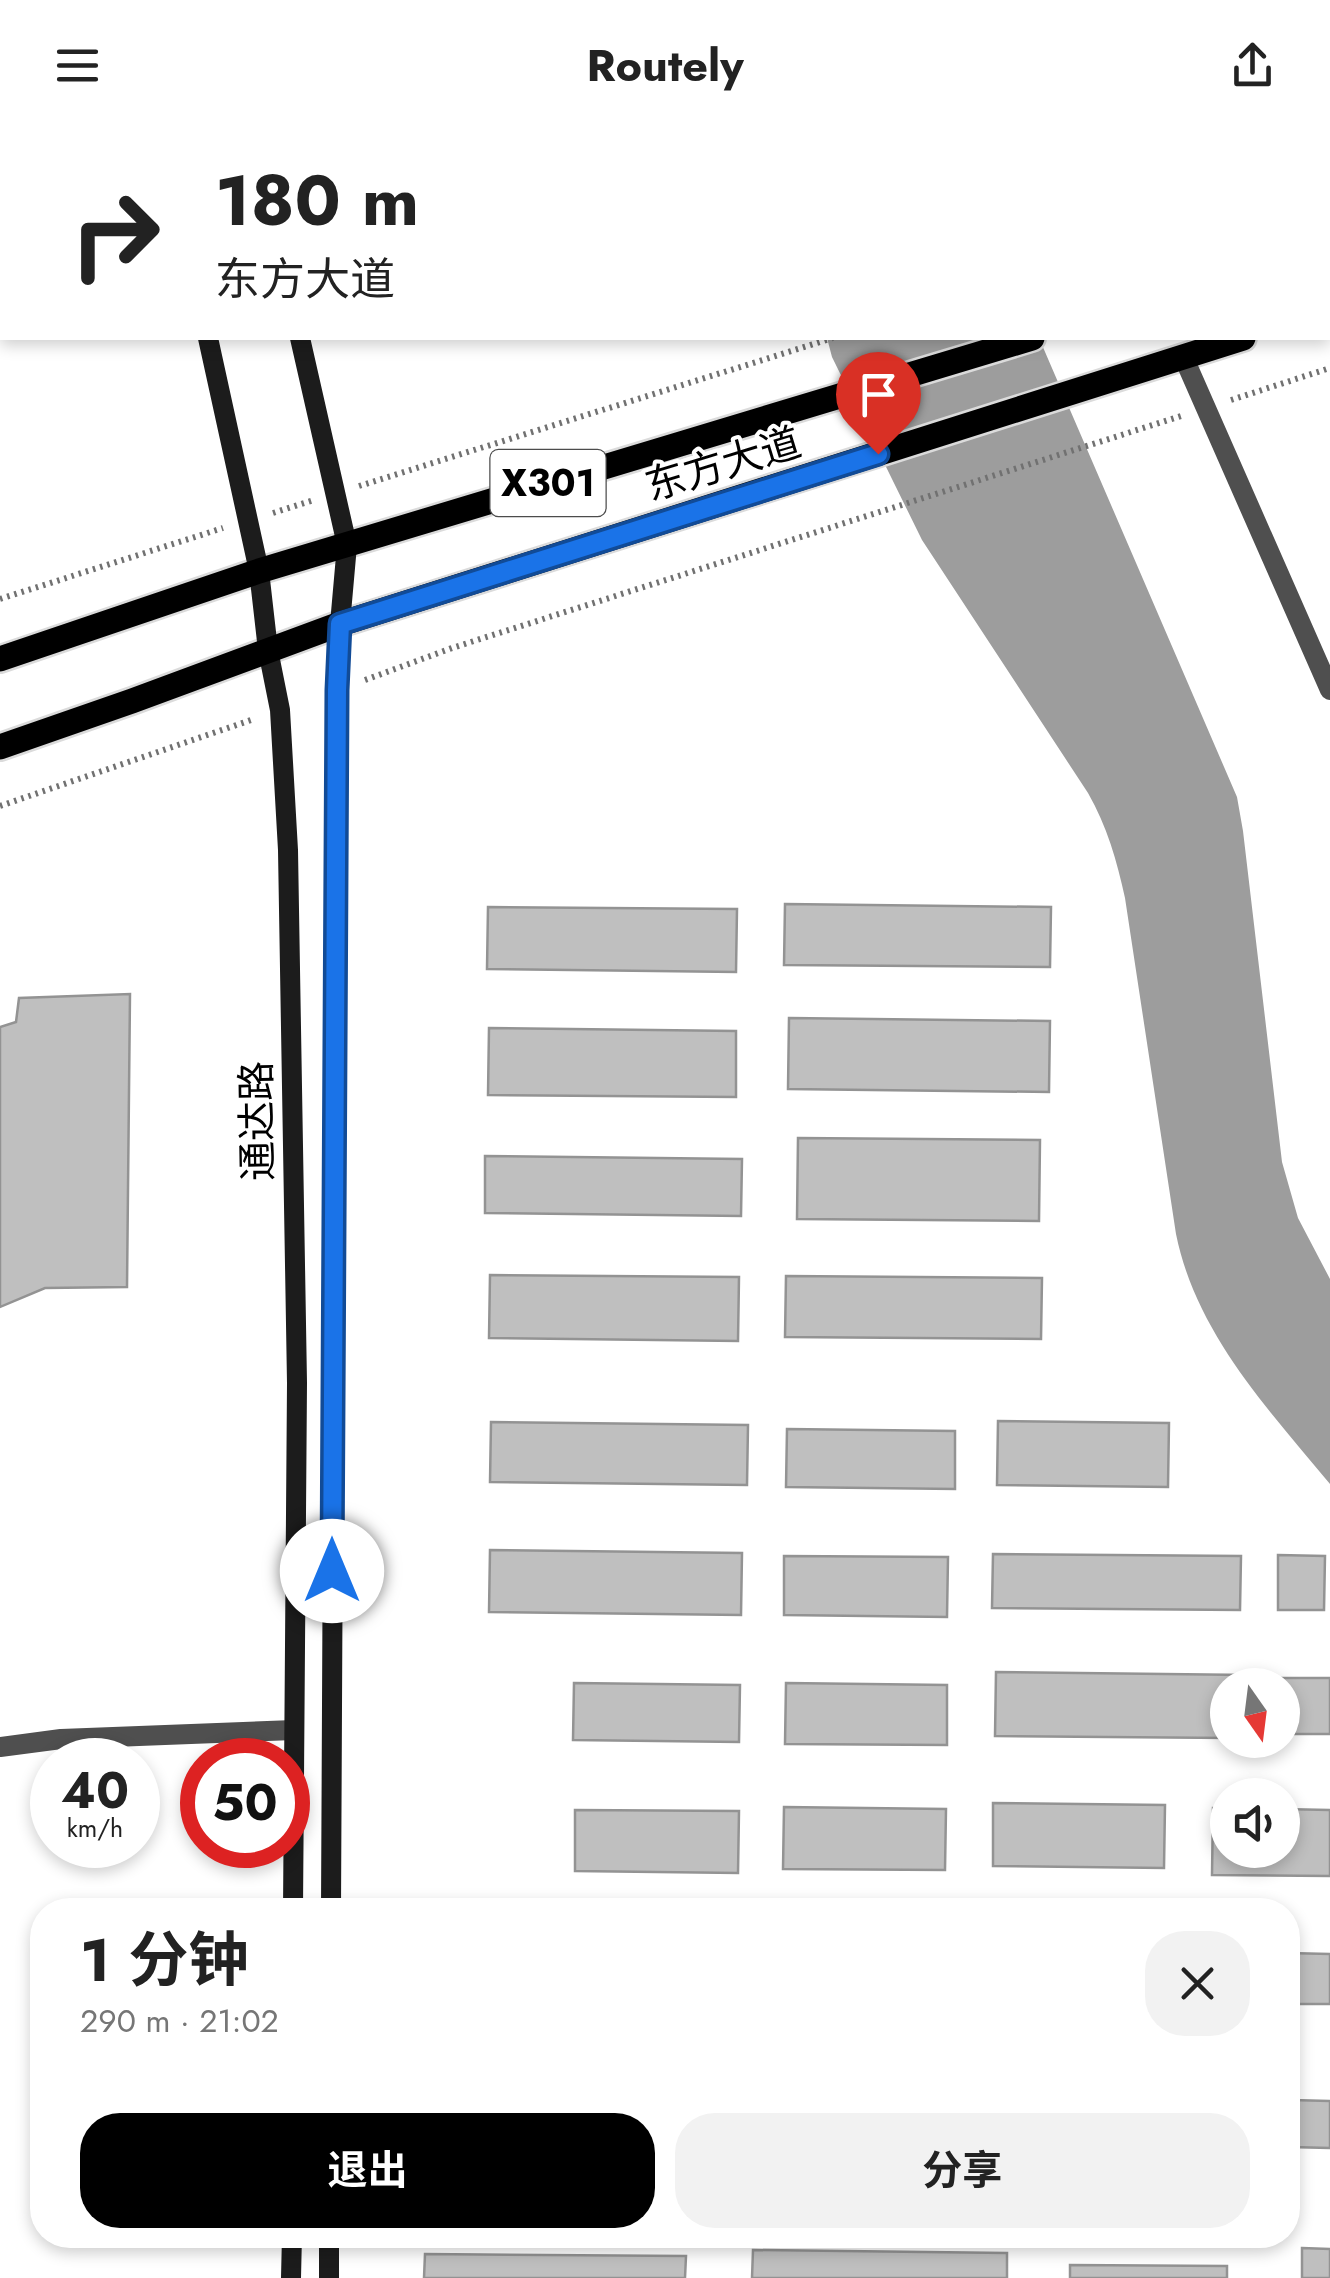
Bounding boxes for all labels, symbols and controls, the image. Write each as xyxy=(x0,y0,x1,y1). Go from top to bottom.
text: Routely xyxy=(586,33,744,98)
icon: menu xyxy=(50,38,105,93)
icon: share xyxy=(1225,38,1280,93)
text: 180 m xyxy=(215,150,419,251)
icon: right xyxy=(50,170,180,300)
text: 东方大道 xyxy=(215,247,395,312)
pin xyxy=(836,352,921,455)
icon: arrive xyxy=(851,367,906,422)
street label: 东方大道 xyxy=(638,413,808,515)
road number: X301 xyxy=(490,450,606,516)
street label: 通达路 xyxy=(227,1061,287,1181)
position arrow xyxy=(280,1519,384,1623)
north arrow xyxy=(1210,1668,1300,1758)
map controls xyxy=(1210,1668,1300,1868)
speed limit sign: 50 xyxy=(180,1738,310,1868)
text: 40 xyxy=(61,1754,129,1827)
button: sound xyxy=(1210,1778,1300,1868)
text: km/h xyxy=(67,1810,123,1846)
text: 1 分钟 xyxy=(80,1917,249,2004)
button: close xyxy=(1145,1931,1250,2036)
text: 290 m · 21:02 xyxy=(80,1998,279,2044)
button: 退出 xyxy=(80,2113,655,2228)
button: 分享 xyxy=(675,2113,1250,2228)

